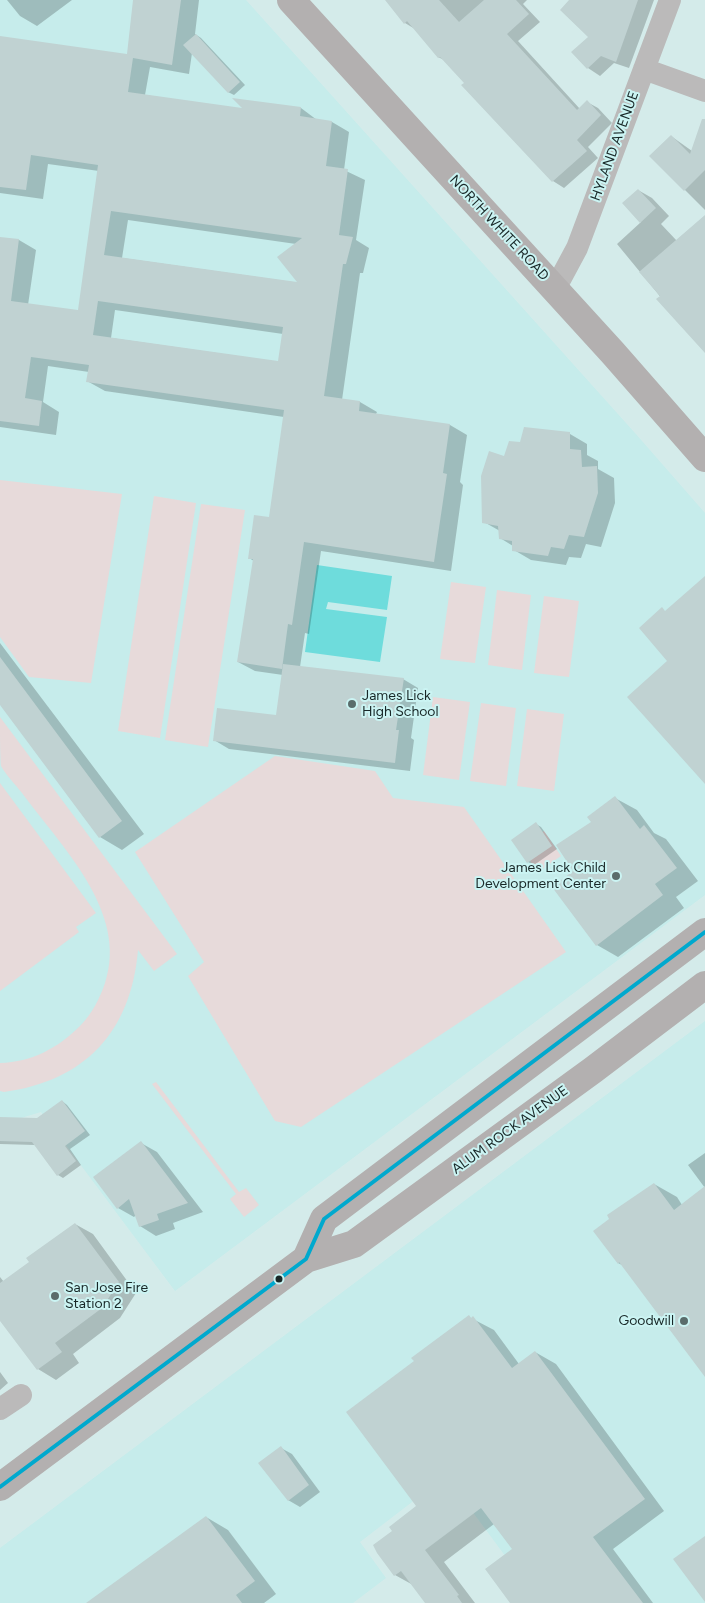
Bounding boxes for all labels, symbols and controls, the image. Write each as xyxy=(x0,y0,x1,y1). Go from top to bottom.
street label: HYLAND AVENUE xyxy=(587,89,643,203)
street label: NORTH WHITE ROAD xyxy=(446,172,552,284)
place label: James Lick High School xyxy=(362,688,439,720)
marker: James Lick High School xyxy=(346,698,358,710)
place label: James Lick Child Development Center xyxy=(475,860,606,892)
marker: James Lick Child Development Center xyxy=(610,870,622,882)
street label: ALUM ROCK AVENUE xyxy=(449,1082,571,1178)
unlabelled marker xyxy=(274,1274,284,1284)
place label: San Jose Fire Station 2 xyxy=(65,1280,148,1312)
marker: San Jose Fire Station 2 xyxy=(49,1290,61,1302)
place label: Goodwill xyxy=(619,1313,674,1329)
marker: Goodwill xyxy=(678,1315,690,1327)

